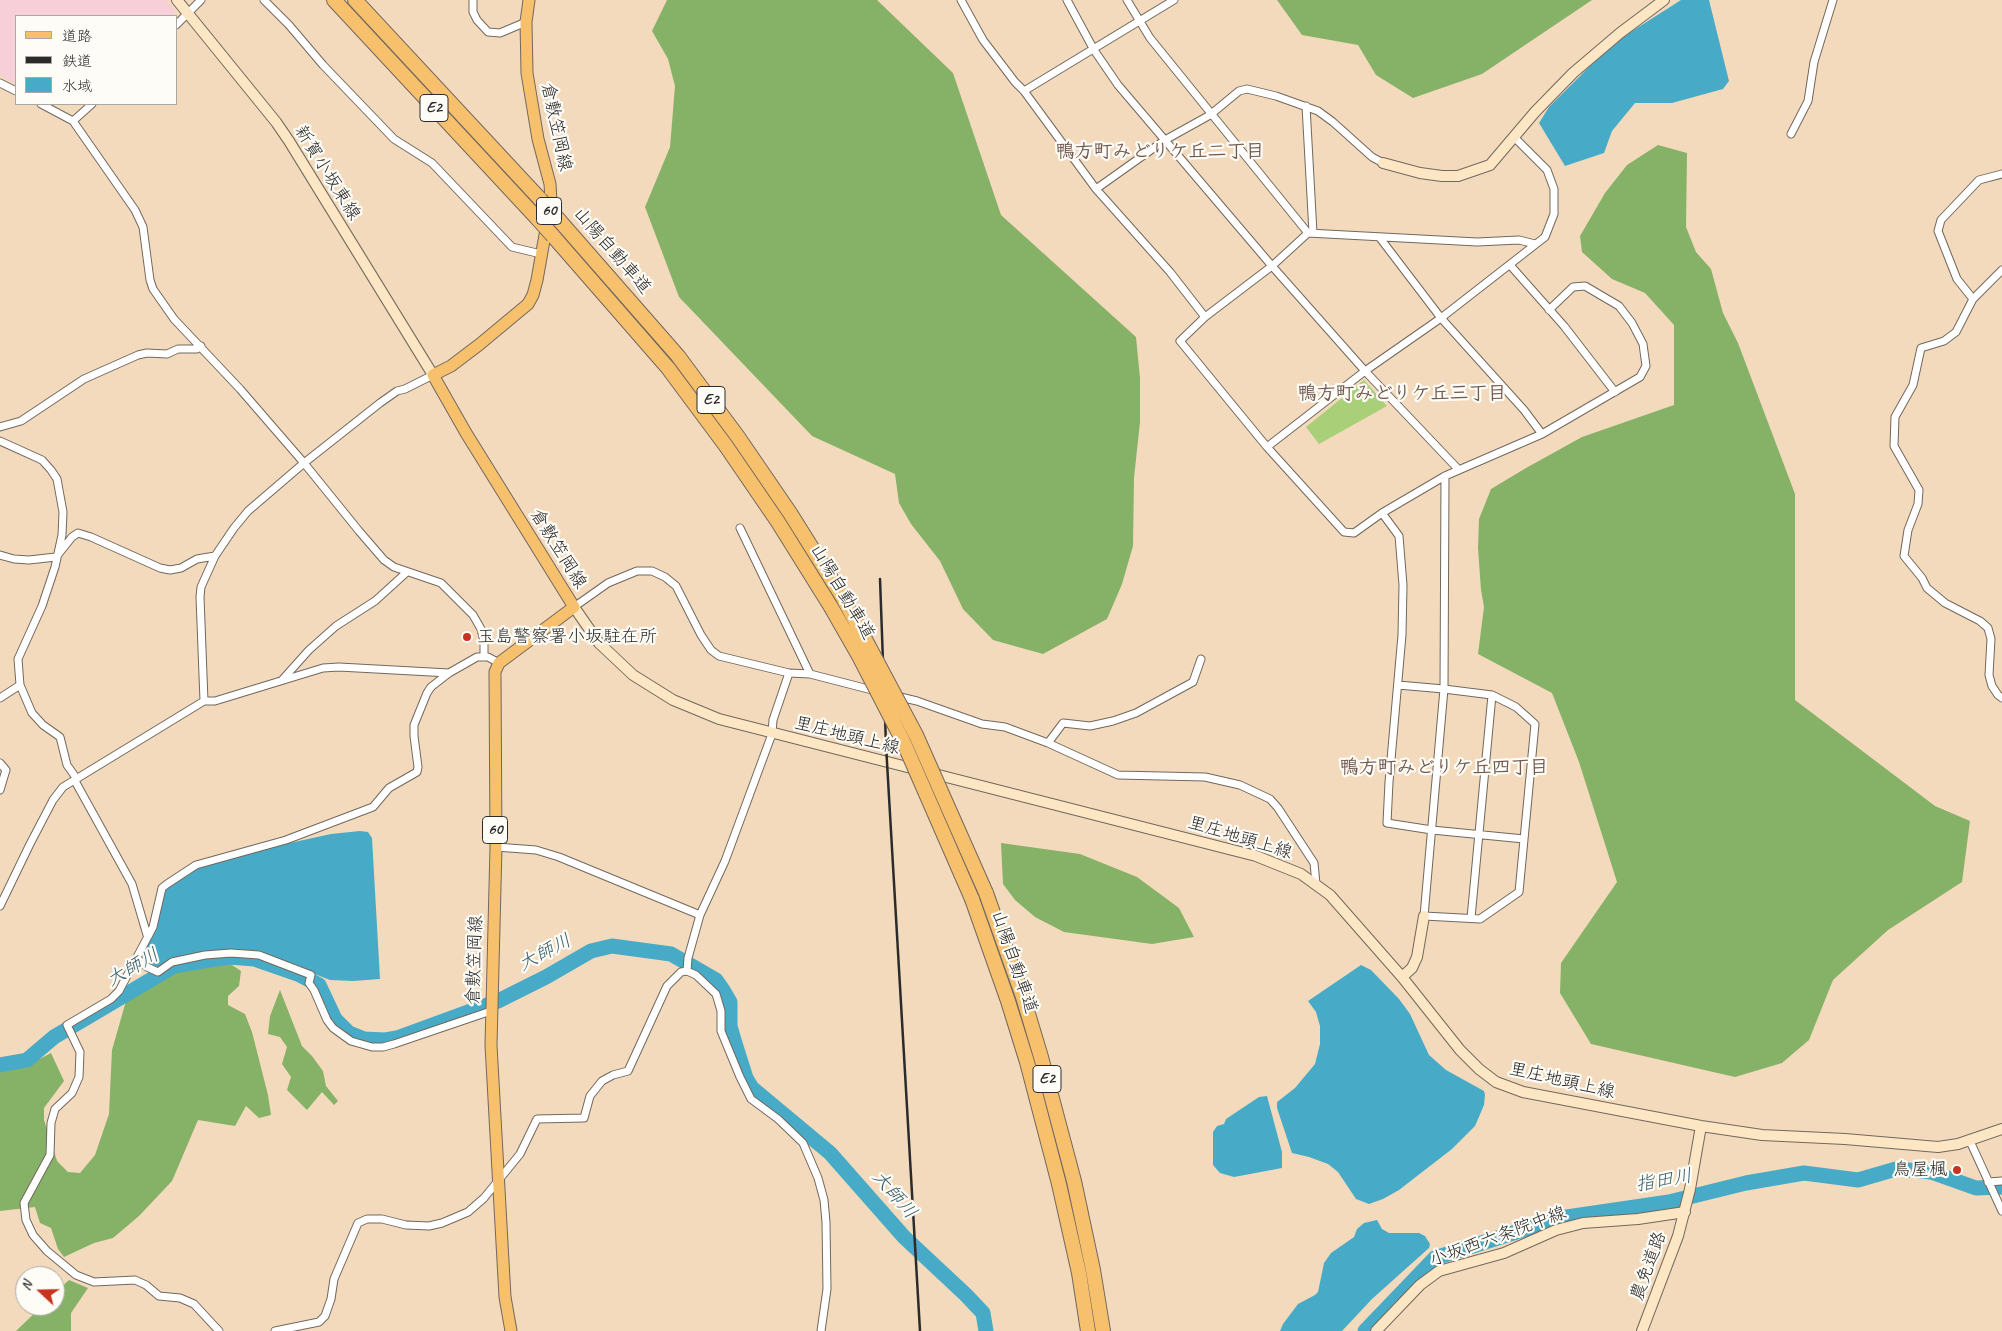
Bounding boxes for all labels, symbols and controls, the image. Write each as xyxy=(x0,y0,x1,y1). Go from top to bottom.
legend xyxy=(15,15,178,105)
text: 道路 xyxy=(62,27,92,46)
text: 鉄道 xyxy=(62,52,92,71)
text: 水域 xyxy=(62,77,92,96)
street label: 倉敷笠岡線 xyxy=(536,81,576,173)
road number: E2 xyxy=(420,95,448,122)
street label: 新賀小坂東線 xyxy=(289,121,365,225)
district label: 鴨方町みどりケ丘二丁目 xyxy=(1056,141,1264,163)
road number: 60 xyxy=(536,198,562,225)
street label: 山陽自動車道 xyxy=(568,203,656,299)
district label: 鴨方町みどりケ丘三丁目 xyxy=(1298,383,1506,405)
road number: E2 xyxy=(697,386,725,414)
street label: 倉敷笠岡線 xyxy=(525,505,591,593)
street label: 山陽自動車道 xyxy=(805,540,879,644)
place label: 玉島警察署小坂駐在所 xyxy=(477,626,657,648)
marker: 玉島警察署小坂駐在所 xyxy=(461,631,473,643)
street label: 里庄地頭上線 xyxy=(792,712,902,760)
district label: 鴨方町みどりケ丘四丁目 xyxy=(1340,757,1548,779)
street label: 里庄地頭上線 xyxy=(1185,812,1295,864)
road number: 60 xyxy=(482,816,508,844)
street label: 山陽自動車道 xyxy=(986,907,1042,1017)
street label: 倉敷笠岡線 xyxy=(463,915,487,1005)
water label: 大師川 xyxy=(514,930,576,976)
water label: 大師川 xyxy=(103,944,163,992)
street label: 里庄地頭上線 xyxy=(1507,1058,1617,1104)
road number: E2 xyxy=(1033,1066,1061,1092)
place label: 鳥屋楓 xyxy=(1893,1159,1947,1181)
marker: 鳥屋楓 xyxy=(1951,1164,1963,1176)
water label: 指田川 xyxy=(1634,1165,1694,1197)
water label: 大師川 xyxy=(867,1166,921,1224)
street label: 小坂西六条院中線 xyxy=(1427,1202,1569,1272)
street label: 農免道路 xyxy=(1627,1228,1671,1304)
north arrow xyxy=(15,1266,65,1316)
text: N xyxy=(17,1279,36,1293)

